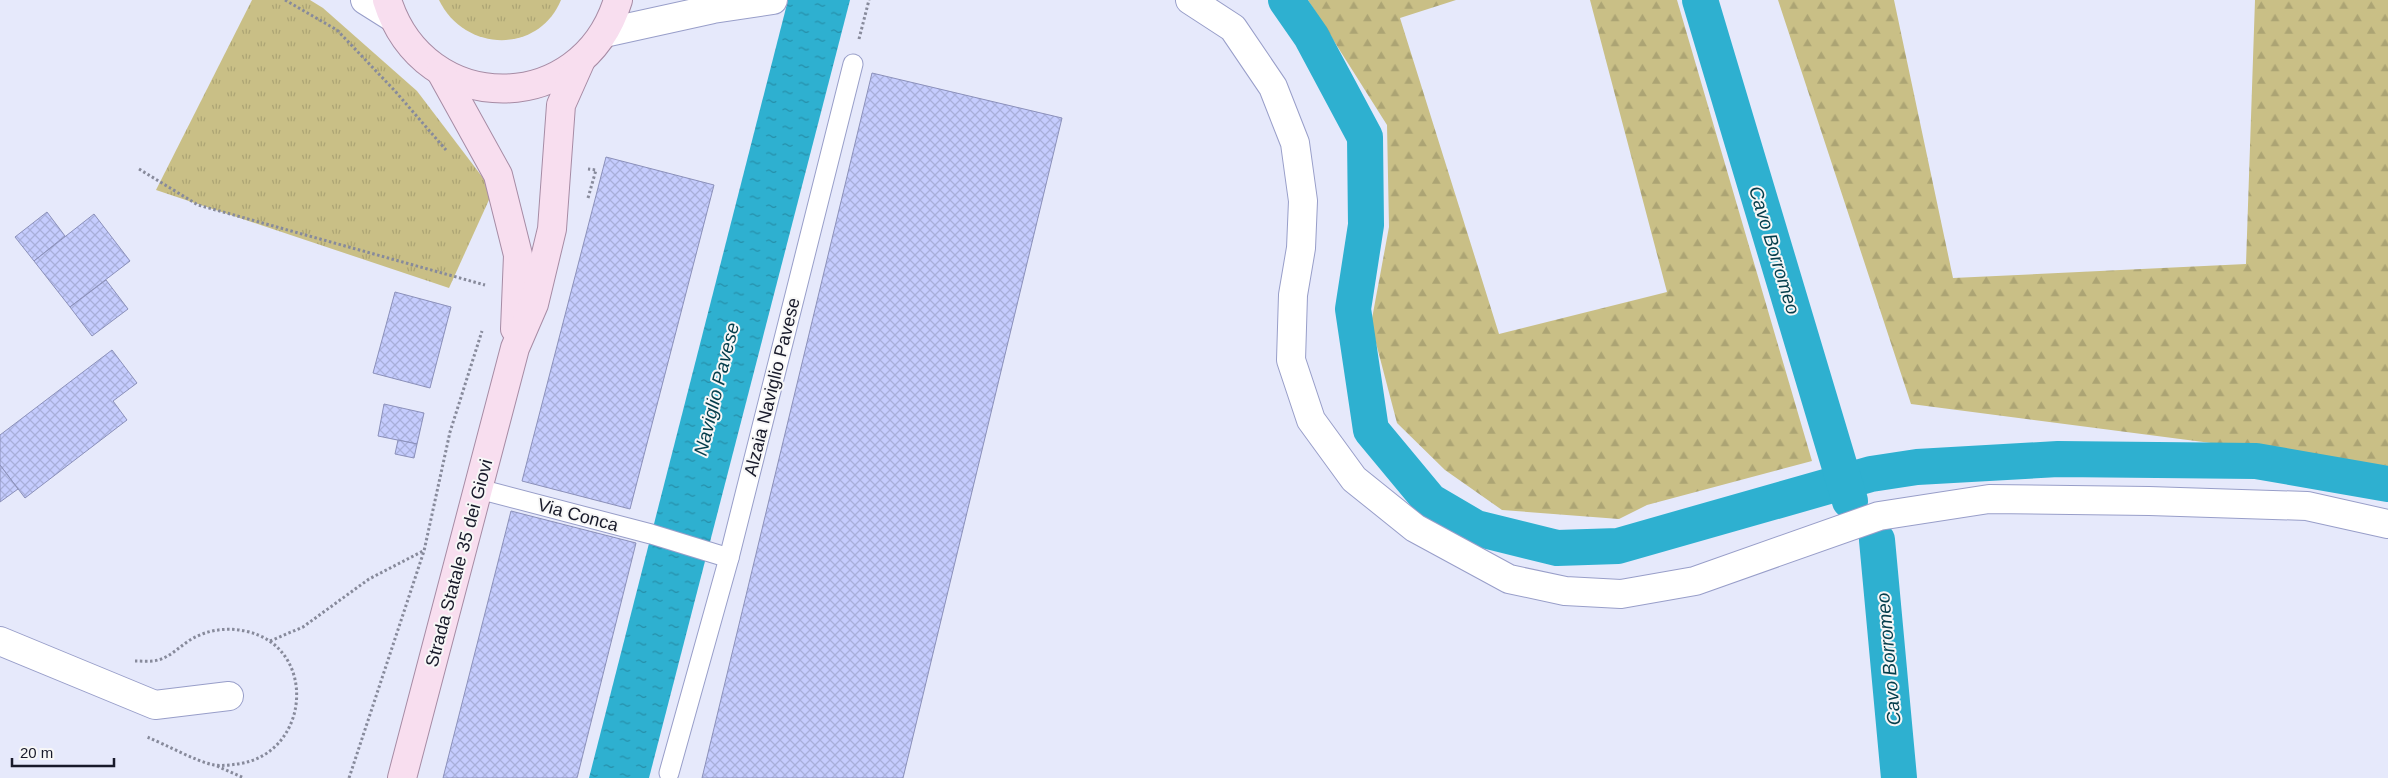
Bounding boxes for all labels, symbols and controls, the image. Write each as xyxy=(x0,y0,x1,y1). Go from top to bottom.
water label: Cavo Borromeo xyxy=(1745,183,1804,317)
street label: Alzaia Naviglio Pavese xyxy=(740,296,804,478)
water label: Naviglio Pavese xyxy=(690,320,743,458)
street label: Strada Statale 35 dei Giovi xyxy=(422,457,496,669)
street label: Via Conca xyxy=(535,495,621,536)
water label: Cavo Borromeo xyxy=(1872,592,1905,726)
scale bar xyxy=(12,736,115,768)
text: 20 m xyxy=(20,744,53,761)

